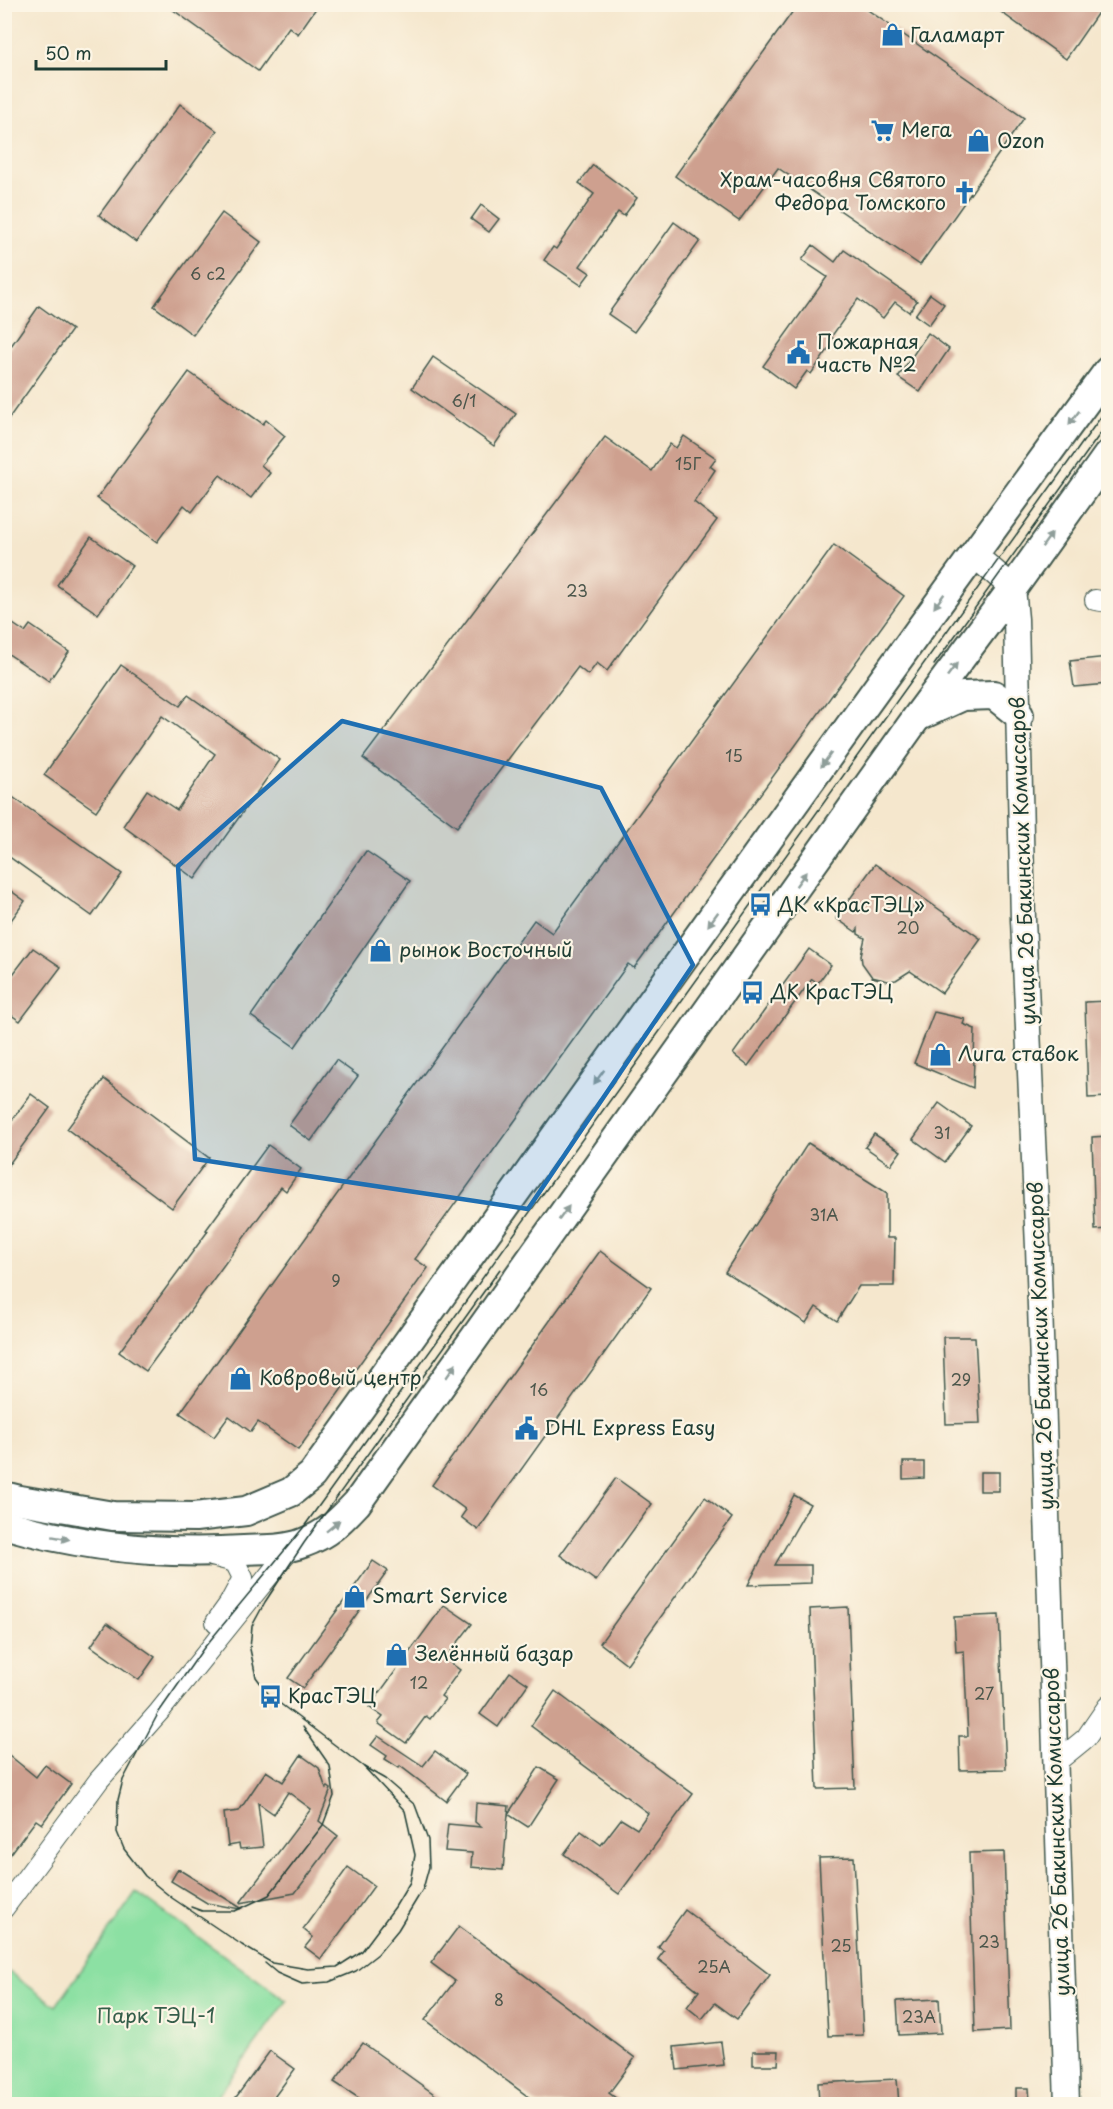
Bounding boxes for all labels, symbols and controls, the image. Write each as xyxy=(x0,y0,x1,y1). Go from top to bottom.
place label: Галамарт xyxy=(910,19,1005,49)
shop icon: Галамарт xyxy=(879,22,905,48)
scale bar xyxy=(36,33,166,71)
text: 50 m xyxy=(45,39,92,66)
place label: Мега xyxy=(901,114,952,144)
supermarket icon: Мега xyxy=(870,117,896,143)
place label: Ozon xyxy=(997,125,1045,155)
shop icon: Ozon xyxy=(966,128,992,154)
place label: Храм-часовня Святого Федора Томского xyxy=(720,164,946,217)
church icon: Храм-часовня Святого Федора Томского xyxy=(951,179,977,205)
house number: 6 с2 xyxy=(190,261,226,285)
place label: Пожарная часть №2 xyxy=(817,326,919,379)
public building icon: Пожарная часть №2 xyxy=(786,340,812,366)
house number: 6/1 xyxy=(452,388,476,412)
one-way arrow xyxy=(1068,409,1080,425)
house number: 15Г xyxy=(675,451,701,475)
one-way arrow xyxy=(1041,533,1053,549)
house number: 23 xyxy=(566,578,588,602)
one-way arrow xyxy=(934,594,946,609)
one-way arrow xyxy=(945,663,957,678)
street label: улица 26 Бакинских Комиссаров xyxy=(1001,696,1043,1026)
house number: 15 xyxy=(725,743,743,767)
one-way arrow xyxy=(820,751,832,767)
one-way arrow xyxy=(794,872,806,887)
place label: ДК «КрасТЭЦ» xyxy=(777,889,925,919)
bus stop icon: ДК «КрасТЭЦ» xyxy=(747,892,773,918)
one-way arrow xyxy=(707,911,719,926)
house number: 20 xyxy=(897,915,919,939)
place label: рынок Восточный xyxy=(399,934,573,964)
shop icon: рынок Восточный xyxy=(368,937,394,963)
place label: ДК КрасТЭЦ xyxy=(770,976,893,1006)
bus stop icon: ДК КрасТЭЦ xyxy=(740,979,766,1005)
place label: Лига ставок xyxy=(958,1038,1079,1068)
shop icon: Лига ставок xyxy=(927,1041,953,1067)
one-way arrow xyxy=(593,1069,605,1085)
house number: 31 xyxy=(934,1120,950,1144)
street label: улица 26 Бакинских Комиссаров xyxy=(1019,1181,1061,1511)
house number: 31А xyxy=(809,1202,839,1226)
one-way arrow xyxy=(558,1205,570,1220)
house number: 9 xyxy=(331,1268,341,1292)
place label: Ковровый центр xyxy=(259,1362,422,1392)
one-way arrow xyxy=(445,1363,457,1379)
shop icon: Ковровый центр xyxy=(228,1365,254,1391)
house number: 29 xyxy=(951,1367,971,1391)
house number: 16 xyxy=(530,1377,548,1401)
place label: DHL Express Easy xyxy=(544,1412,716,1442)
public building icon: DHL Express Easy xyxy=(513,1415,539,1441)
one-way arrow xyxy=(325,1519,341,1532)
one-way arrow xyxy=(52,1534,71,1543)
place label: Smart Service xyxy=(372,1580,508,1610)
shop icon: Smart Service xyxy=(341,1583,367,1609)
place label: Зелённый базар xyxy=(415,1638,573,1668)
shop icon: Зелённый базар xyxy=(384,1641,410,1667)
street label: улица 26 Бакинских Комиссаров xyxy=(1035,1667,1077,1997)
house number: 12 xyxy=(410,1670,428,1694)
place label: КрасТЭЦ xyxy=(288,1680,377,1710)
house number: 27 xyxy=(974,1681,994,1705)
bus stop icon: КрасТЭЦ xyxy=(257,1683,283,1709)
house number: 23 xyxy=(978,1929,1000,1953)
house number: 25 xyxy=(830,1933,852,1957)
house number: 25А xyxy=(697,1954,731,1978)
house number: 8 xyxy=(494,1987,504,2011)
park label: Парк ТЭЦ-1 xyxy=(97,2000,215,2030)
house number: 23А xyxy=(902,2004,936,2028)

